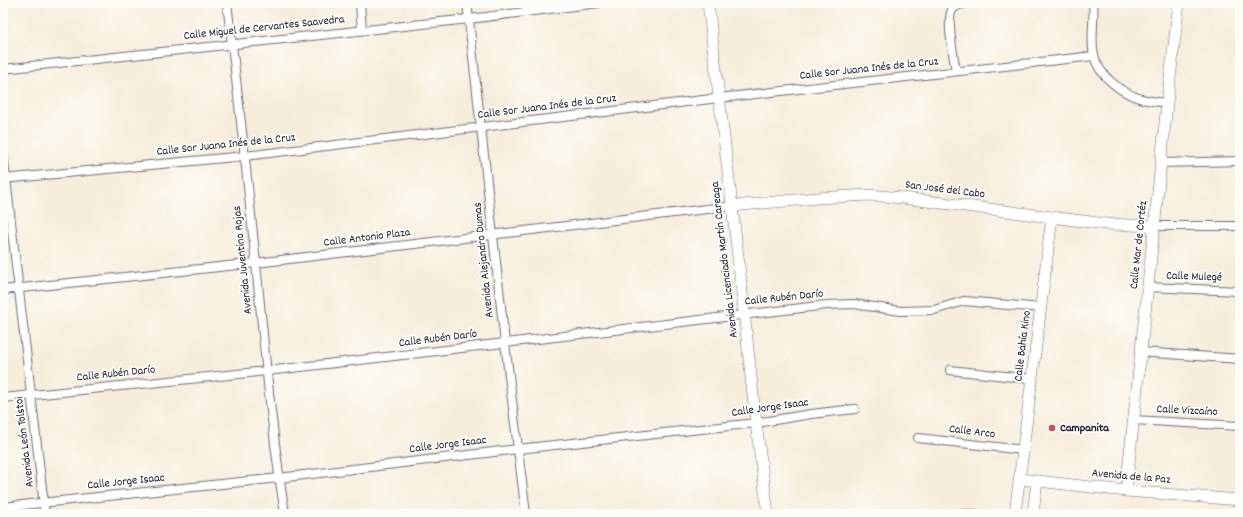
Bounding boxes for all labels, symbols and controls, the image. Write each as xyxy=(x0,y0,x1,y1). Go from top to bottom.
street label: Calle Miguel de Cervantes Saavedra xyxy=(183,11,345,45)
street label: Calle Sor Juana Inés de la Cruz xyxy=(799,53,940,85)
street label: Calle Sor Juana Inés de la Cruz xyxy=(477,90,618,124)
street label: Calle Sor Juana Inés de la Cruz xyxy=(156,129,297,161)
street label: San José del Cabo xyxy=(904,177,986,203)
street label: Avenida Licenciado Martín Careaga xyxy=(707,180,743,339)
street label: Calle Mar de Cortéz xyxy=(1126,200,1152,290)
street label: Avenida Alejandro Dumas xyxy=(469,201,499,319)
street label: Avenida Juventino Rojas xyxy=(229,205,257,315)
street label: Calle Antonio Plaza xyxy=(323,224,412,252)
street label: Calle Mulegé xyxy=(1166,268,1222,286)
street label: Calle Rubén Darío xyxy=(744,285,824,311)
street label: Calle Bahía Kino xyxy=(1010,310,1036,382)
street label: Calle Rubén Darío xyxy=(398,326,478,352)
street label: Calle Rubén Darío xyxy=(76,361,156,387)
street label: Calle Jorge Isaac xyxy=(730,394,810,422)
street label: Avenida León Tolstoi xyxy=(11,396,39,488)
street label: Calle Vizcaíno xyxy=(1156,401,1218,421)
place label: Campanita xyxy=(1060,420,1110,437)
street label: Calle Arco xyxy=(948,421,996,443)
marker: Campanita xyxy=(1047,423,1057,433)
street label: Calle Jorge Isaac xyxy=(408,432,488,458)
street label: Avenida de la Paz xyxy=(1091,465,1172,489)
street label: Calle Jorge Isaac xyxy=(87,469,166,495)

